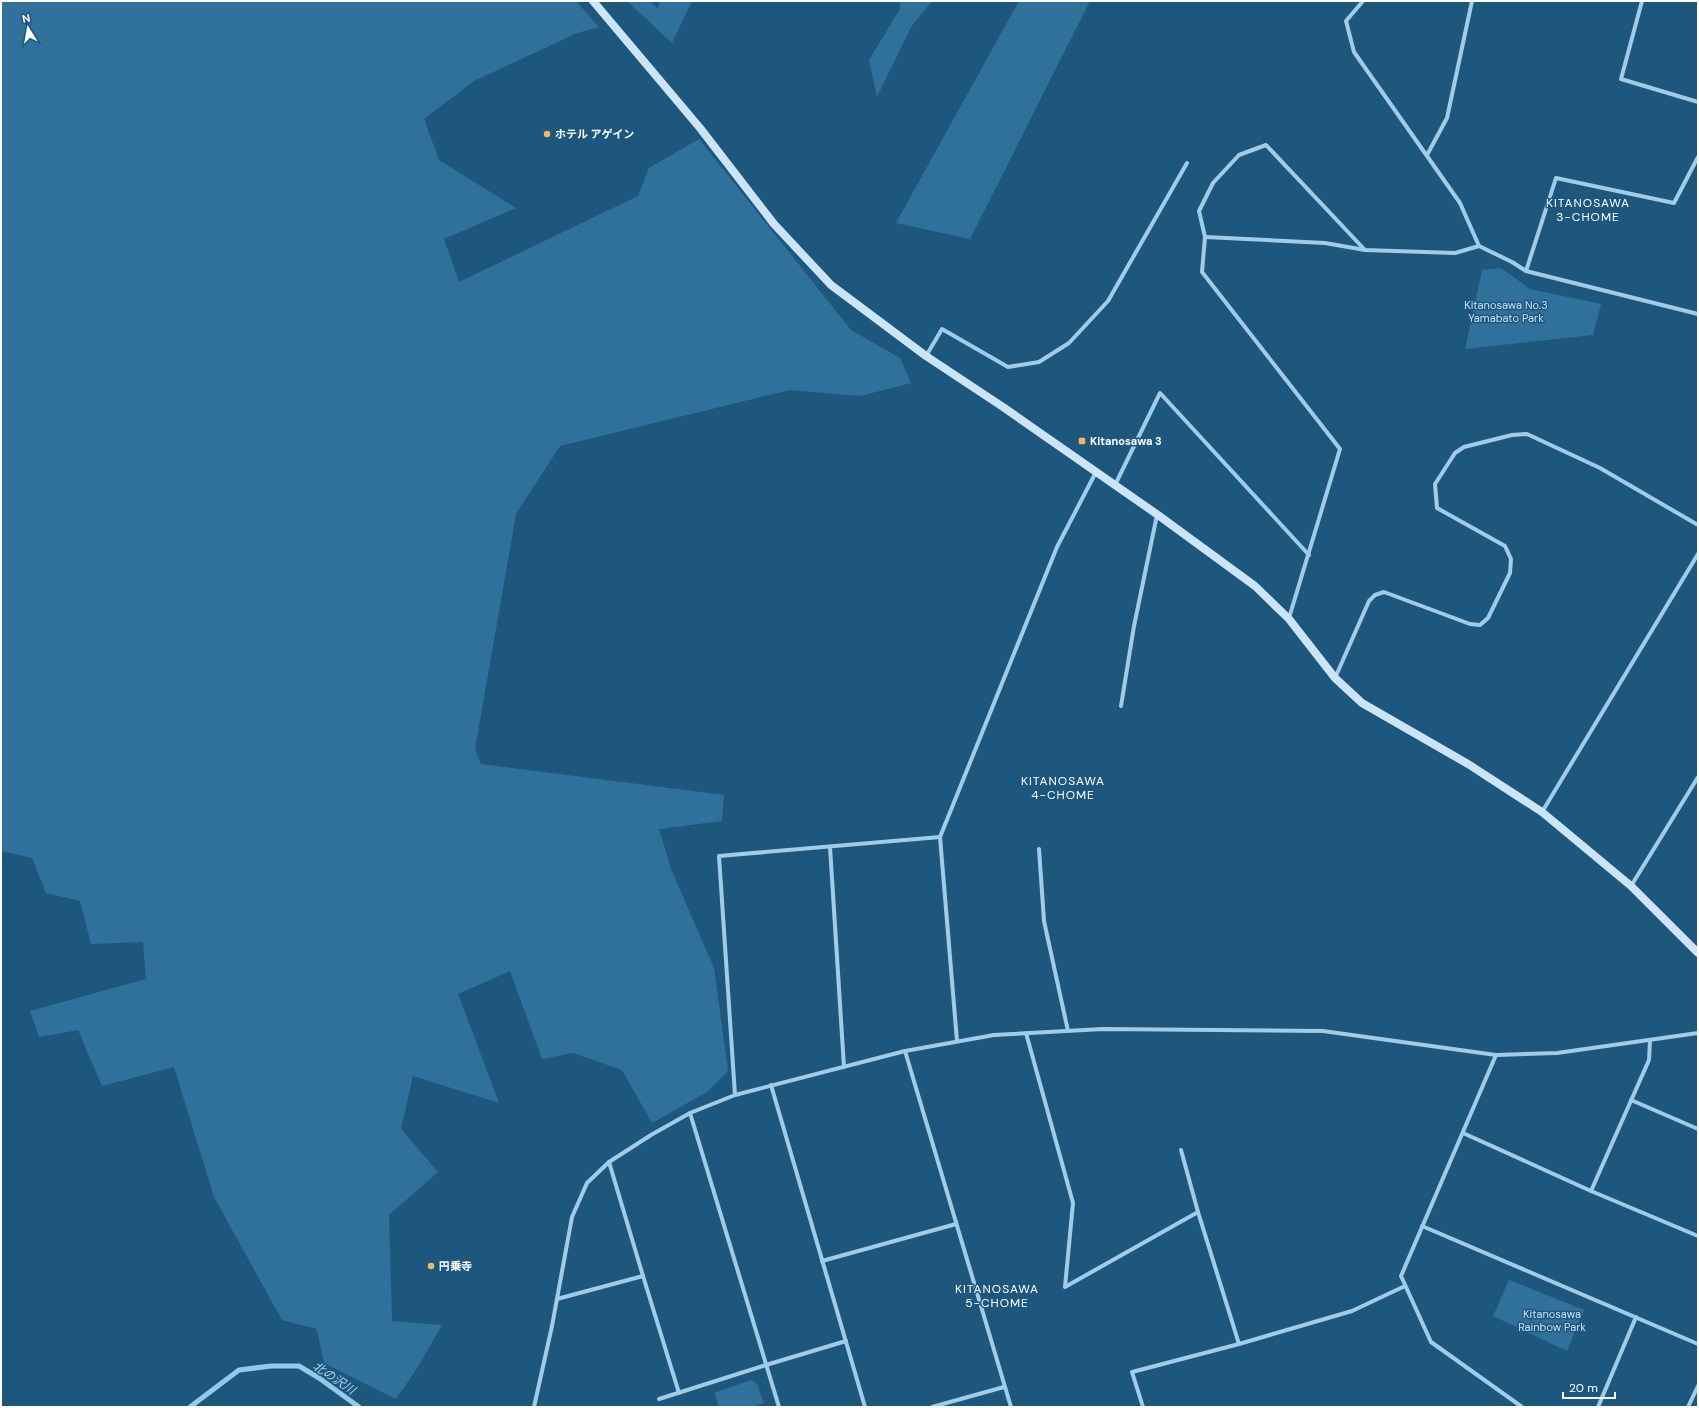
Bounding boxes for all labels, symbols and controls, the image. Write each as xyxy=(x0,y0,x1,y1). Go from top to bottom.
north arrow xyxy=(8,8,48,48)
text: N xyxy=(21,11,31,26)
place label: ホテル アゲイン xyxy=(555,127,634,141)
marker: ホテル アゲイン xyxy=(542,129,552,139)
district label: KITANOSAWA 3-CHOME xyxy=(1546,195,1630,225)
park label: Kitanosawa No.3 Yamabato Park xyxy=(1464,298,1548,325)
place label: Kitanosawa 3 xyxy=(1090,434,1162,448)
marker: Kitanosawa 3 xyxy=(1077,436,1087,446)
district label: KITANOSAWA 4-CHOME xyxy=(1021,773,1105,803)
place label: 円乗寺 xyxy=(439,1259,472,1273)
marker: 円乗寺 xyxy=(426,1261,436,1271)
district label: KITANOSAWA 5-CHOME xyxy=(955,1281,1039,1311)
park label: Kitanosawa Rainbow Park xyxy=(1518,1307,1586,1334)
water label: 北の沢川 xyxy=(310,1358,360,1399)
scale bar xyxy=(1563,1374,1615,1400)
text: 20 m xyxy=(1569,1380,1598,1396)

